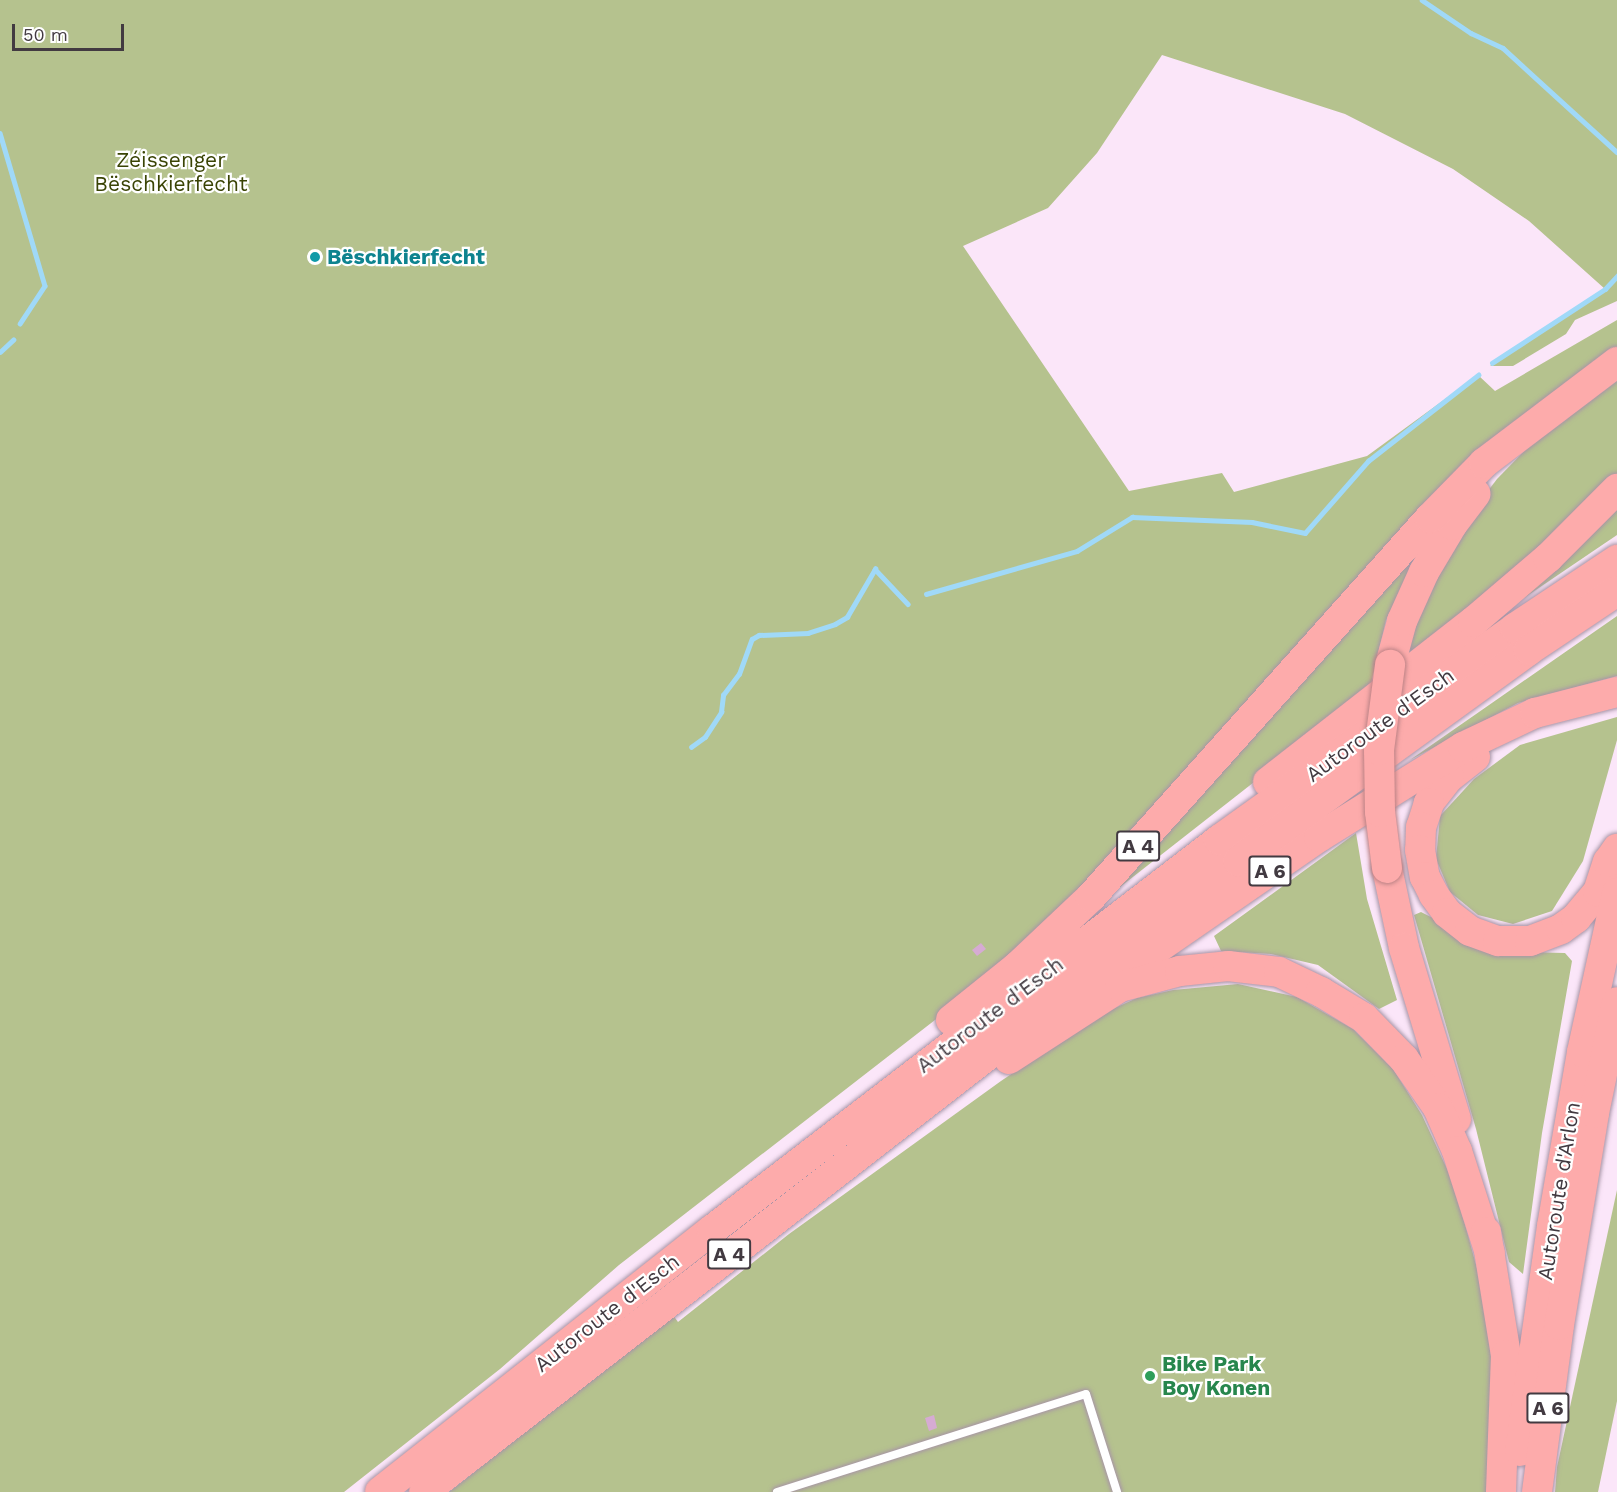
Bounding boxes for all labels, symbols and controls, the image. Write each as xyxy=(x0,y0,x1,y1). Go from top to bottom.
scale bar xyxy=(15,12,128,50)
text: 50 m xyxy=(23,24,68,45)
park label: Zéissenger Bëschkierfecht xyxy=(94,147,248,197)
place label: Bëschkierfecht xyxy=(327,244,485,270)
marker: Bëschkierfecht xyxy=(308,250,322,264)
street label: Autoroute d'Esch xyxy=(1301,663,1459,787)
road number: A 4 xyxy=(1116,829,1160,863)
road number: A 6 xyxy=(1248,854,1292,888)
street label: Autoroute d'Esch xyxy=(912,952,1068,1078)
street label: Autoroute d'Arlon xyxy=(1532,1100,1586,1282)
road number: A 4 xyxy=(706,1237,752,1271)
street label: Autoroute d'Esch xyxy=(529,1249,685,1377)
place label: Bike Park Boy Konen xyxy=(1162,1351,1271,1401)
marker: Bike Park Boy Konen xyxy=(1143,1369,1157,1383)
road number: A 6 xyxy=(1526,1391,1570,1425)

